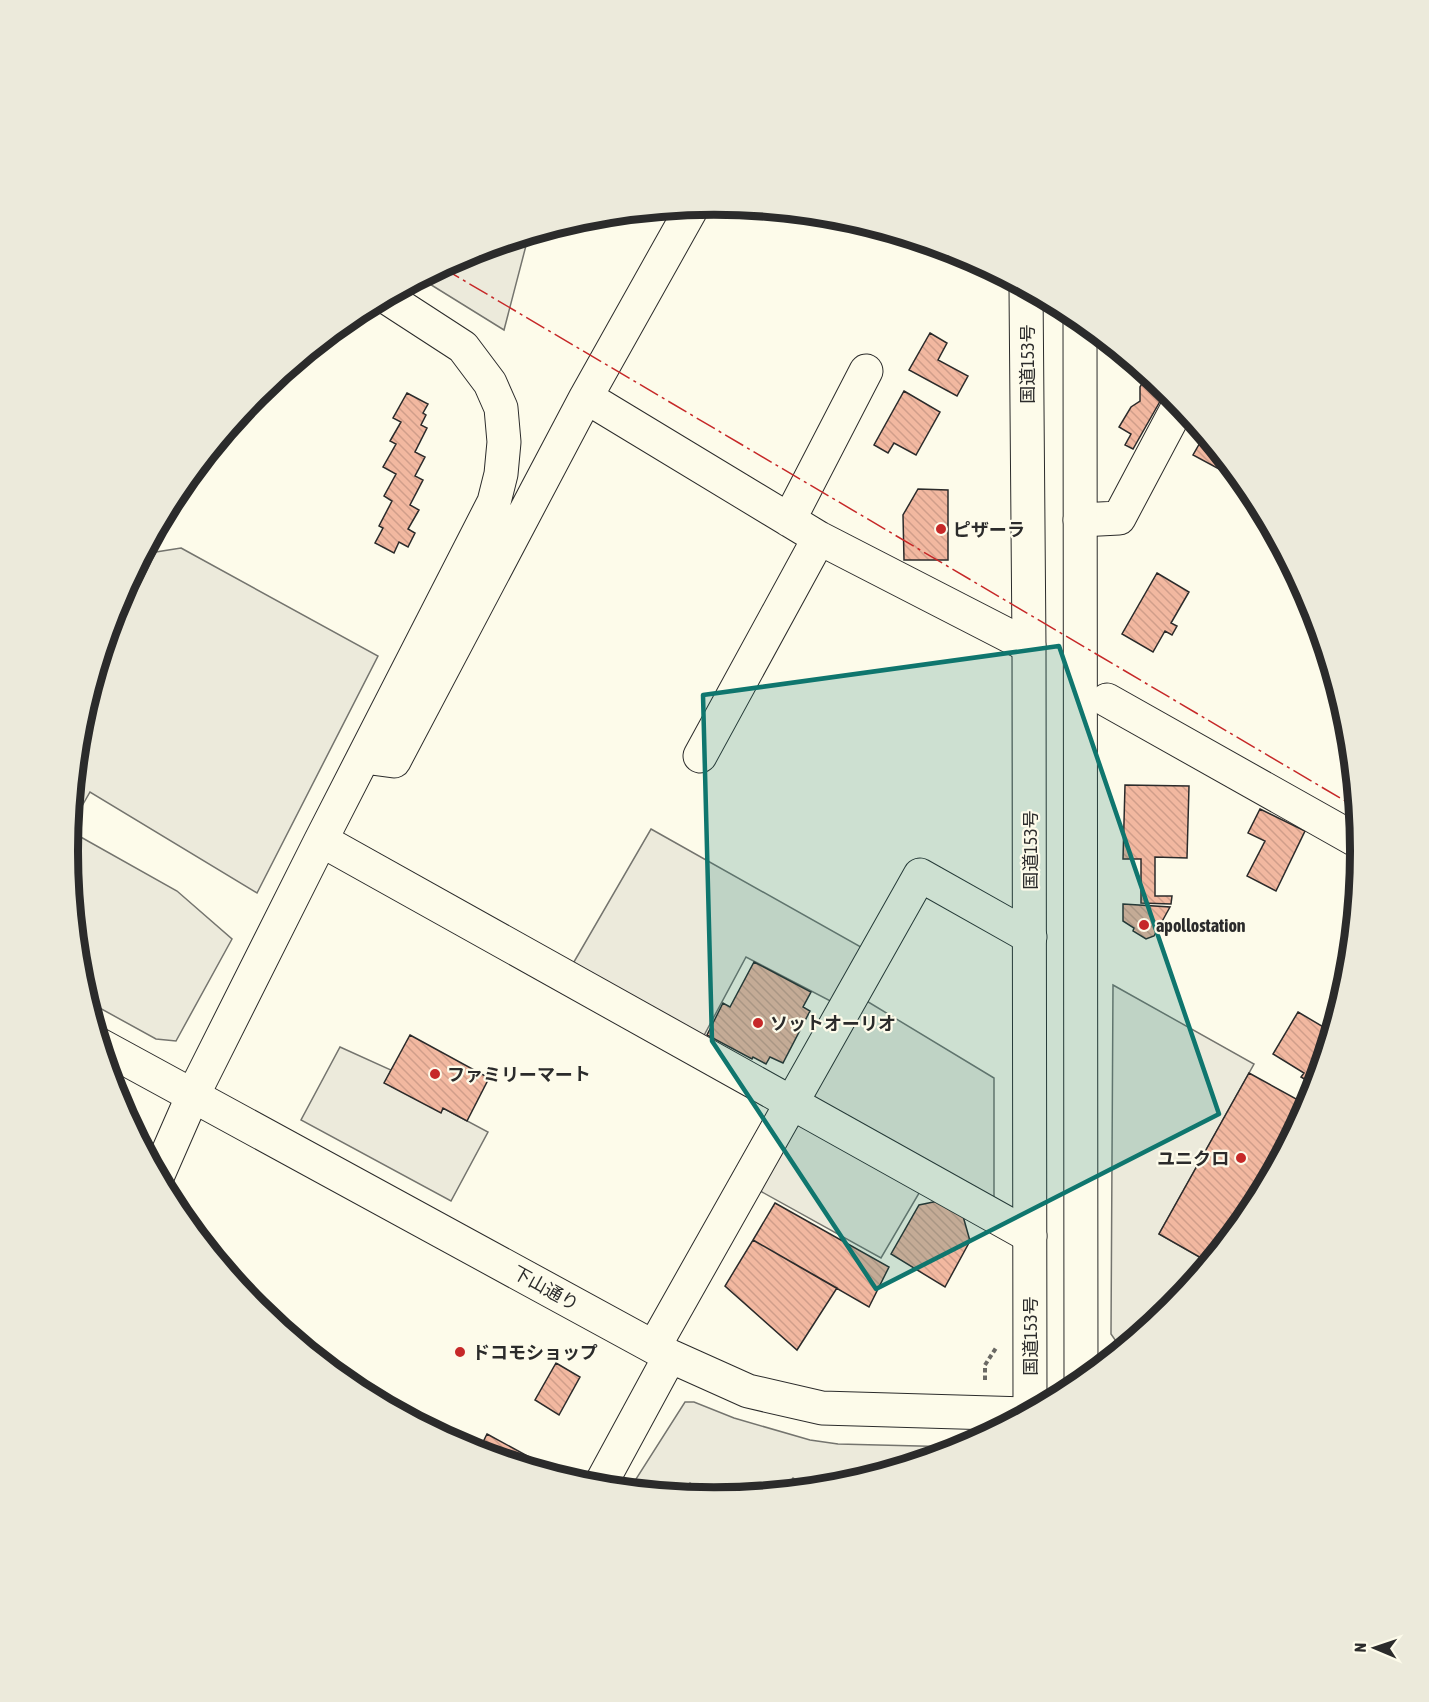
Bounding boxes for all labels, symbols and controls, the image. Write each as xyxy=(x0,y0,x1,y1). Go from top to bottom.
street label: 国道153号 xyxy=(1017,324,1038,404)
place label: ピザーラ xyxy=(953,519,1025,540)
marker: ピザーラ xyxy=(934,522,948,536)
street label: 国道153号 xyxy=(1020,810,1041,890)
place label: apollostation xyxy=(1156,915,1246,936)
marker: apollostation xyxy=(1137,918,1151,932)
place label: ソットオーリオ xyxy=(770,1013,896,1034)
marker: ソットオーリオ xyxy=(751,1016,765,1030)
place label: ファミリーマート xyxy=(447,1064,591,1085)
marker: ファミリーマート xyxy=(428,1067,442,1081)
place label: ユニクロ xyxy=(1157,1148,1229,1169)
marker: ユニクロ xyxy=(1234,1151,1248,1165)
street label: 下山通り xyxy=(509,1261,583,1315)
street label: 国道153号 xyxy=(1020,1296,1041,1376)
place label: ドコモショップ xyxy=(472,1342,598,1363)
marker: ドコモショップ xyxy=(453,1345,467,1359)
north arrow xyxy=(1345,1618,1405,1678)
text: N xyxy=(1351,1642,1369,1653)

